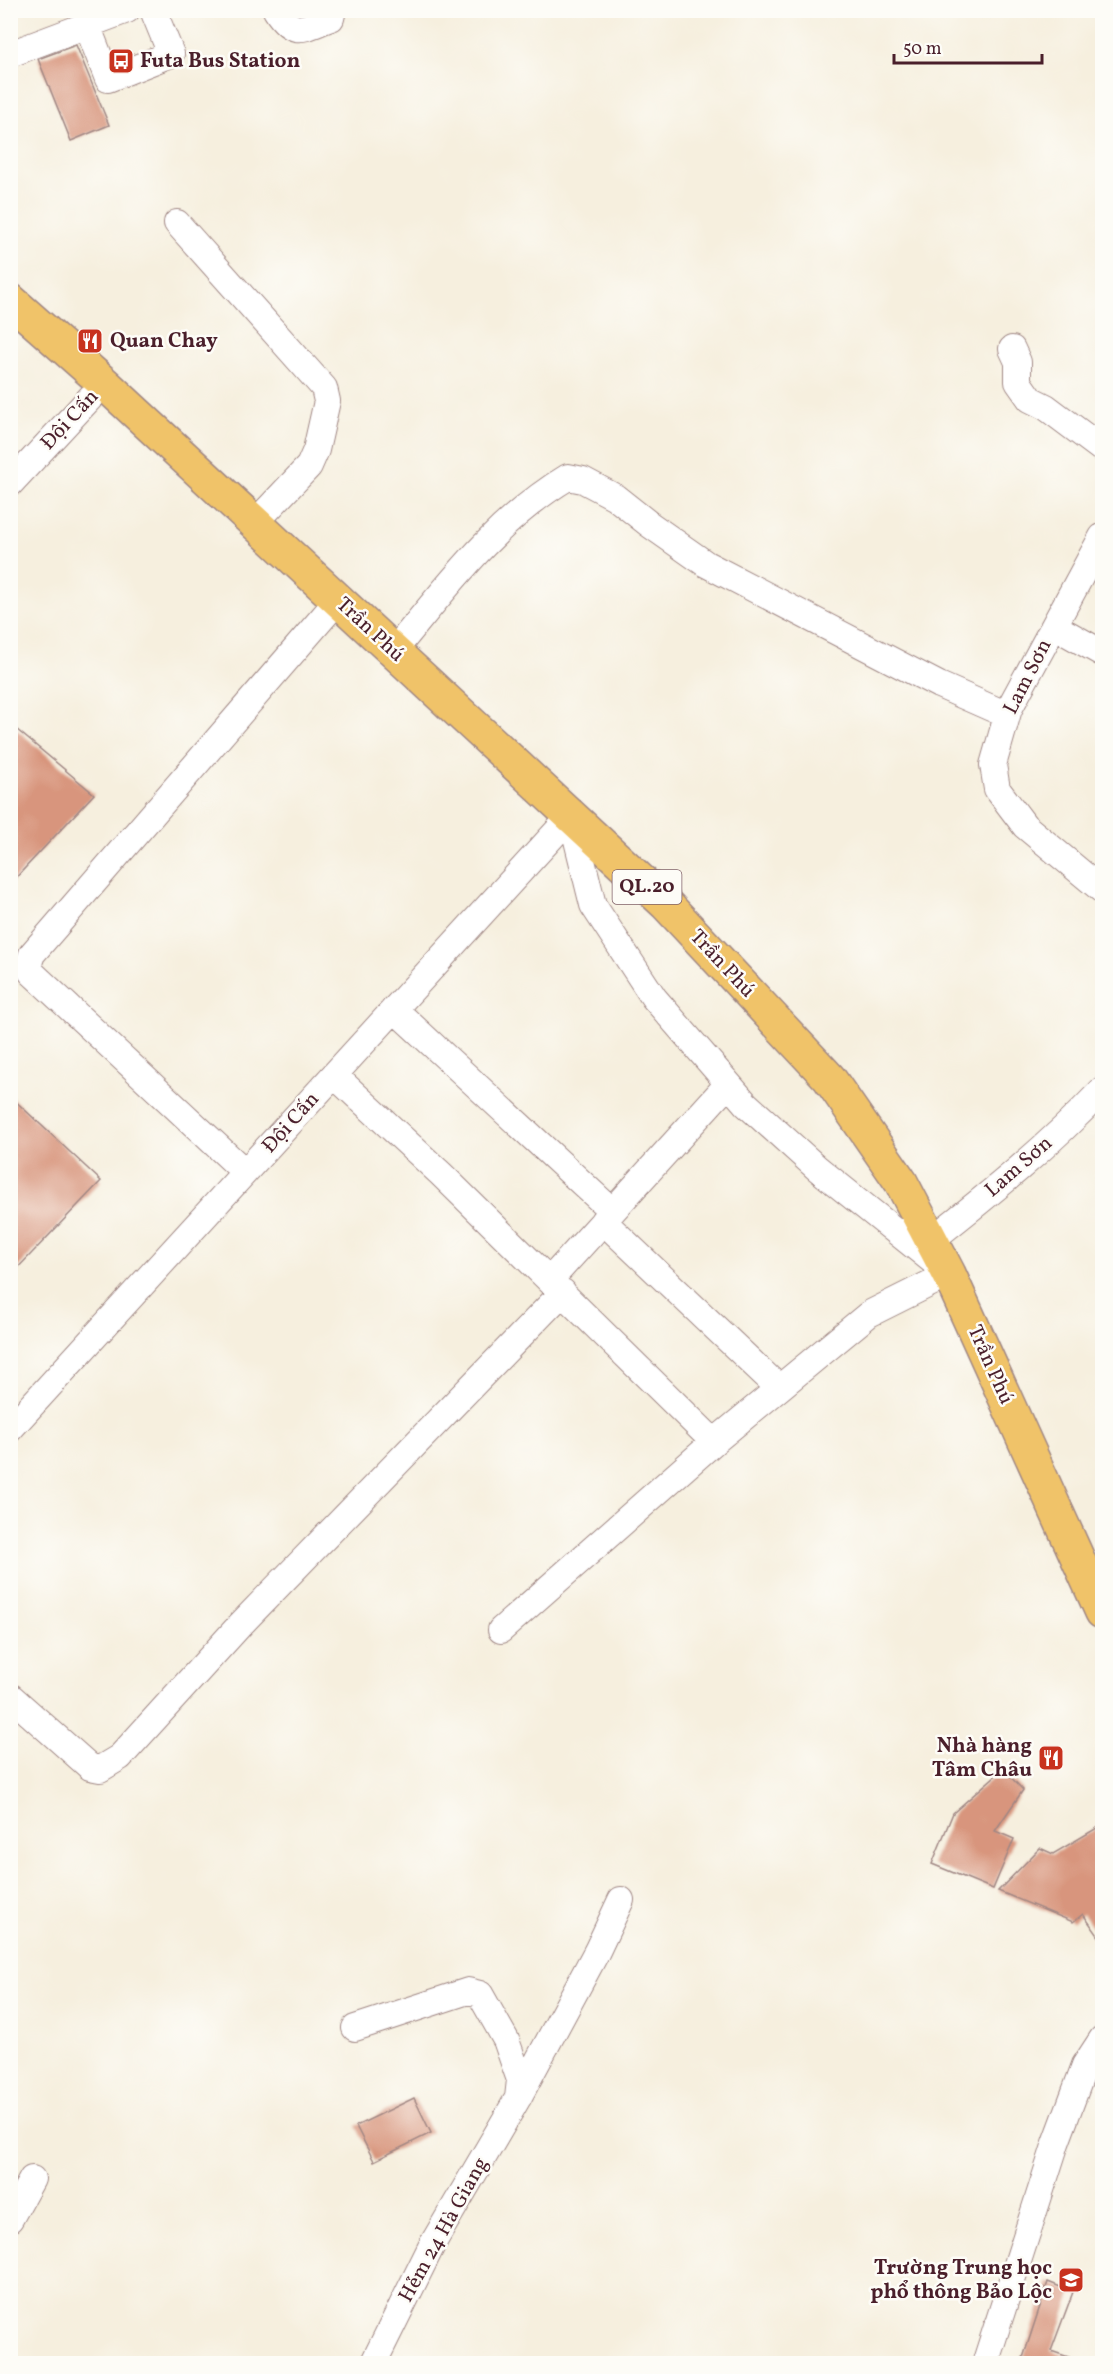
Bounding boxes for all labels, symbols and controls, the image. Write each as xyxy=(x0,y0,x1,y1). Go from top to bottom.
scale bar xyxy=(894,27,1042,65)
text: 50 m xyxy=(903,37,942,62)
bus stop icon: Futa Bus Station xyxy=(106,46,136,76)
place label: Futa Bus Station xyxy=(140,47,300,76)
restaurant icon: Quan Chay xyxy=(75,326,105,356)
place label: Quan Chay xyxy=(110,327,218,356)
street label: Đội Cấn xyxy=(34,383,106,457)
street label: Trần Phú xyxy=(329,591,411,669)
street label: Lam Sơn xyxy=(997,634,1059,720)
road number: QL.20 xyxy=(612,870,682,904)
street label: Trần Phú xyxy=(683,923,761,1005)
street label: Đội Cấn xyxy=(256,1086,326,1160)
street label: Lam Sơn xyxy=(979,1130,1059,1204)
street label: Trần Phú xyxy=(960,1321,1020,1409)
place label: Nhà hàng Tâm Châu xyxy=(932,1732,1032,1785)
restaurant icon: Nhà hàng Tâm Châu xyxy=(1036,1743,1066,1773)
street label: Hẻm 24 Hà Giang xyxy=(392,2152,496,2308)
place label: Trường Trung học phổ thông Bảo Lộc xyxy=(870,2254,1052,2307)
school or university icon: Trường Trung học phổ thông Bảo Lộc xyxy=(1056,2265,1086,2295)

